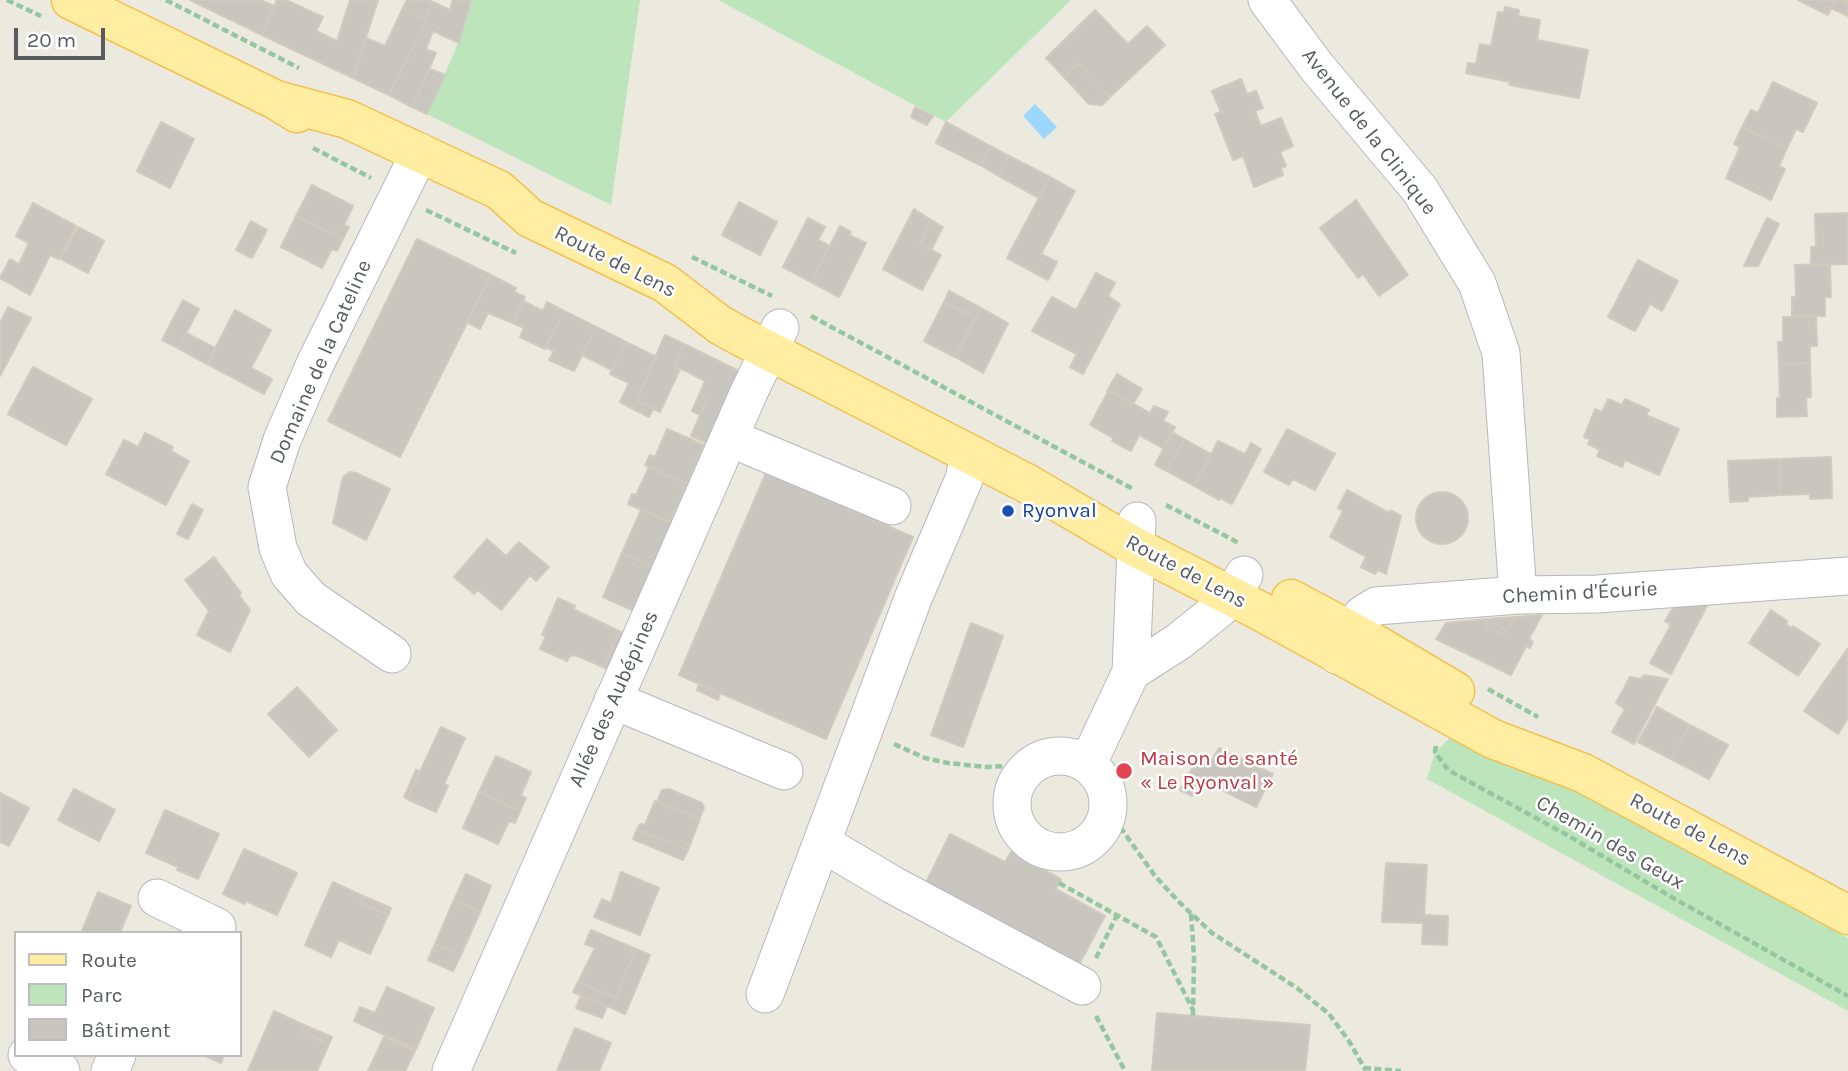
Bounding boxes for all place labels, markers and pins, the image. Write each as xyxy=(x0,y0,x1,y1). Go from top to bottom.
place label: Ryonval xyxy=(1022,498,1097,524)
marker: Ryonval xyxy=(1000,503,1016,519)
place label: Maison de santé « Le Ryonval » xyxy=(1140,746,1298,796)
marker: Maison de santé « Le Ryonval » xyxy=(1114,761,1134,781)

